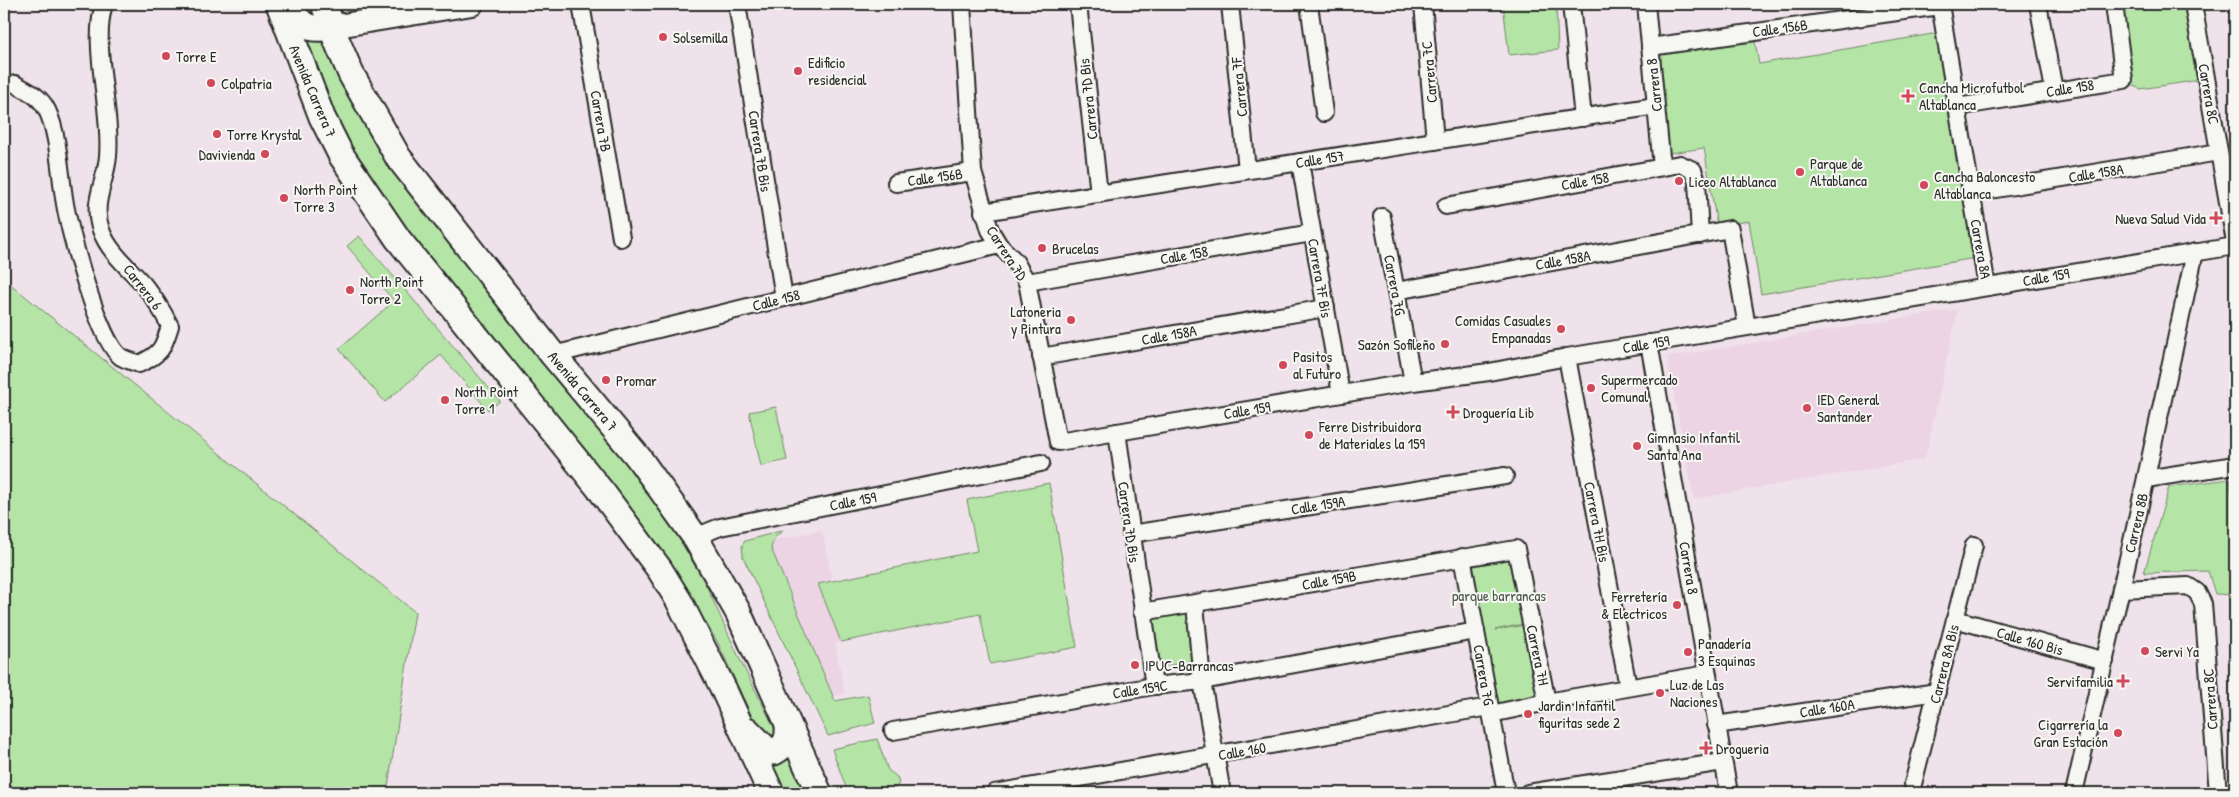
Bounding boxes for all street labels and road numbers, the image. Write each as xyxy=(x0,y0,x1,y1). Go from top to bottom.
street label: Calle 156B xyxy=(1751,14,1809,42)
street label: Carrera 7C xyxy=(1416,40,1442,104)
street label: Avenida Carrera 7 xyxy=(284,41,342,141)
street label: Carrera 7F xyxy=(1225,56,1253,118)
street label: Carrera 7D Bis xyxy=(1073,57,1103,141)
street label: Carrera 8 xyxy=(1641,57,1667,113)
street label: Carrera 8C xyxy=(2193,62,2225,126)
street label: Calle 158 xyxy=(2045,74,2095,102)
street label: Carrera 7B xyxy=(585,89,617,153)
street label: Carrera 7B Bis xyxy=(743,109,777,193)
street label: Calle 157 xyxy=(1294,145,1346,173)
street label: Calle 158A xyxy=(2067,158,2126,188)
street label: Calle 156B xyxy=(906,163,964,191)
street label: Calle 158 xyxy=(1559,166,1611,196)
street label: Carrera 8A xyxy=(1965,217,1997,281)
street label: Carrera 7D xyxy=(982,222,1033,285)
street label: Carrera 7F Bis xyxy=(1303,237,1337,319)
street label: Calle 158 xyxy=(1158,240,1210,270)
street label: Calle 158A xyxy=(1534,245,1593,275)
street label: Carrera 7G xyxy=(1379,253,1411,318)
street label: Carrera 6 xyxy=(118,260,168,314)
street label: Calle 159 xyxy=(2021,262,2072,291)
street label: Calle 158 xyxy=(750,284,802,316)
street label: Calle 158A xyxy=(1140,320,1199,350)
street label: Calle 159 xyxy=(1621,330,1671,358)
street label: Avenida Carrera 7 xyxy=(543,346,623,436)
street label: Calle 159 xyxy=(1222,396,1272,424)
street label: Carrera 7D Bis xyxy=(1113,480,1145,564)
street label: Carrera 7H Bis xyxy=(1579,480,1615,564)
street label: Calle 159 xyxy=(828,486,879,516)
street label: Calle 159A xyxy=(1289,490,1347,520)
street label: Carrera 8B xyxy=(2119,491,2153,555)
street label: Carrera 8 xyxy=(1674,540,1704,596)
street label: Calle 159B xyxy=(1300,565,1358,595)
street label: Calle 160 Bis xyxy=(1994,621,2066,661)
street label: Carrera 8A Bis xyxy=(1924,622,1964,706)
street label: Carrera 7H xyxy=(1521,623,1555,687)
street label: Carrera 7G xyxy=(1468,643,1500,708)
street label: Carrera 8C xyxy=(2197,668,2223,730)
street label: Calle 159C xyxy=(1111,674,1169,704)
street label: Calle 160A xyxy=(1798,693,1857,723)
street label: Calle 160 xyxy=(1216,736,1268,766)

